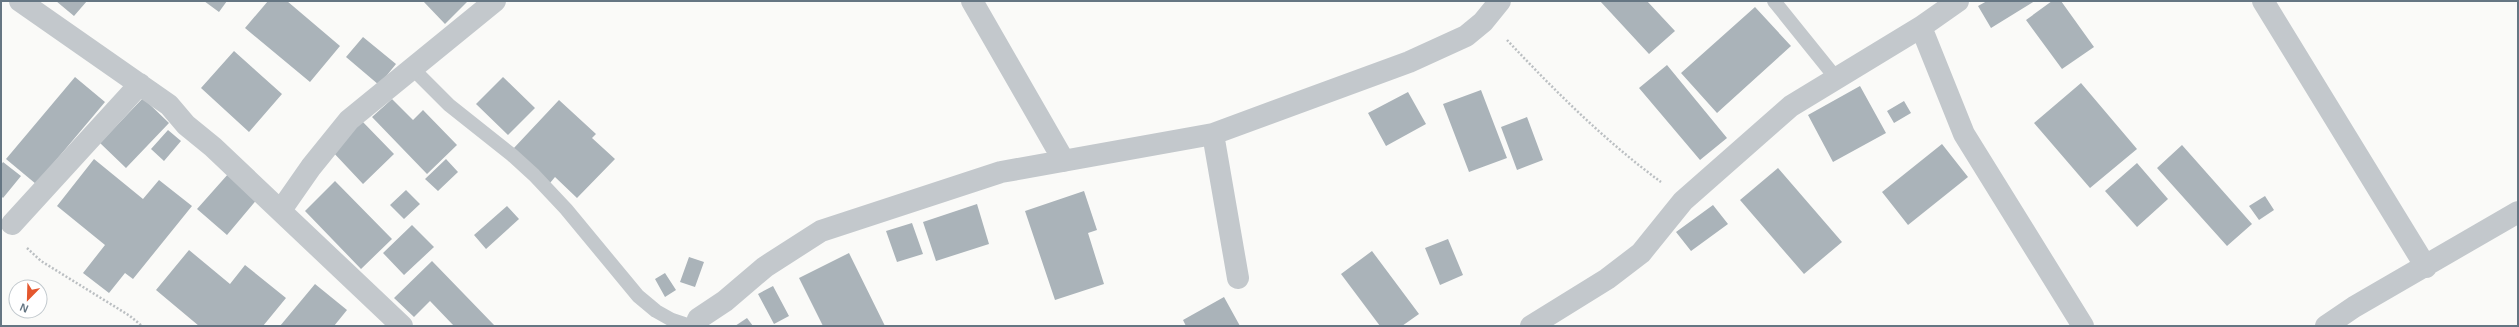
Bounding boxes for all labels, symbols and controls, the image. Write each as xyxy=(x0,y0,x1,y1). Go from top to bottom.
north arrow xyxy=(8,279,48,319)
text: N xyxy=(18,301,30,315)

